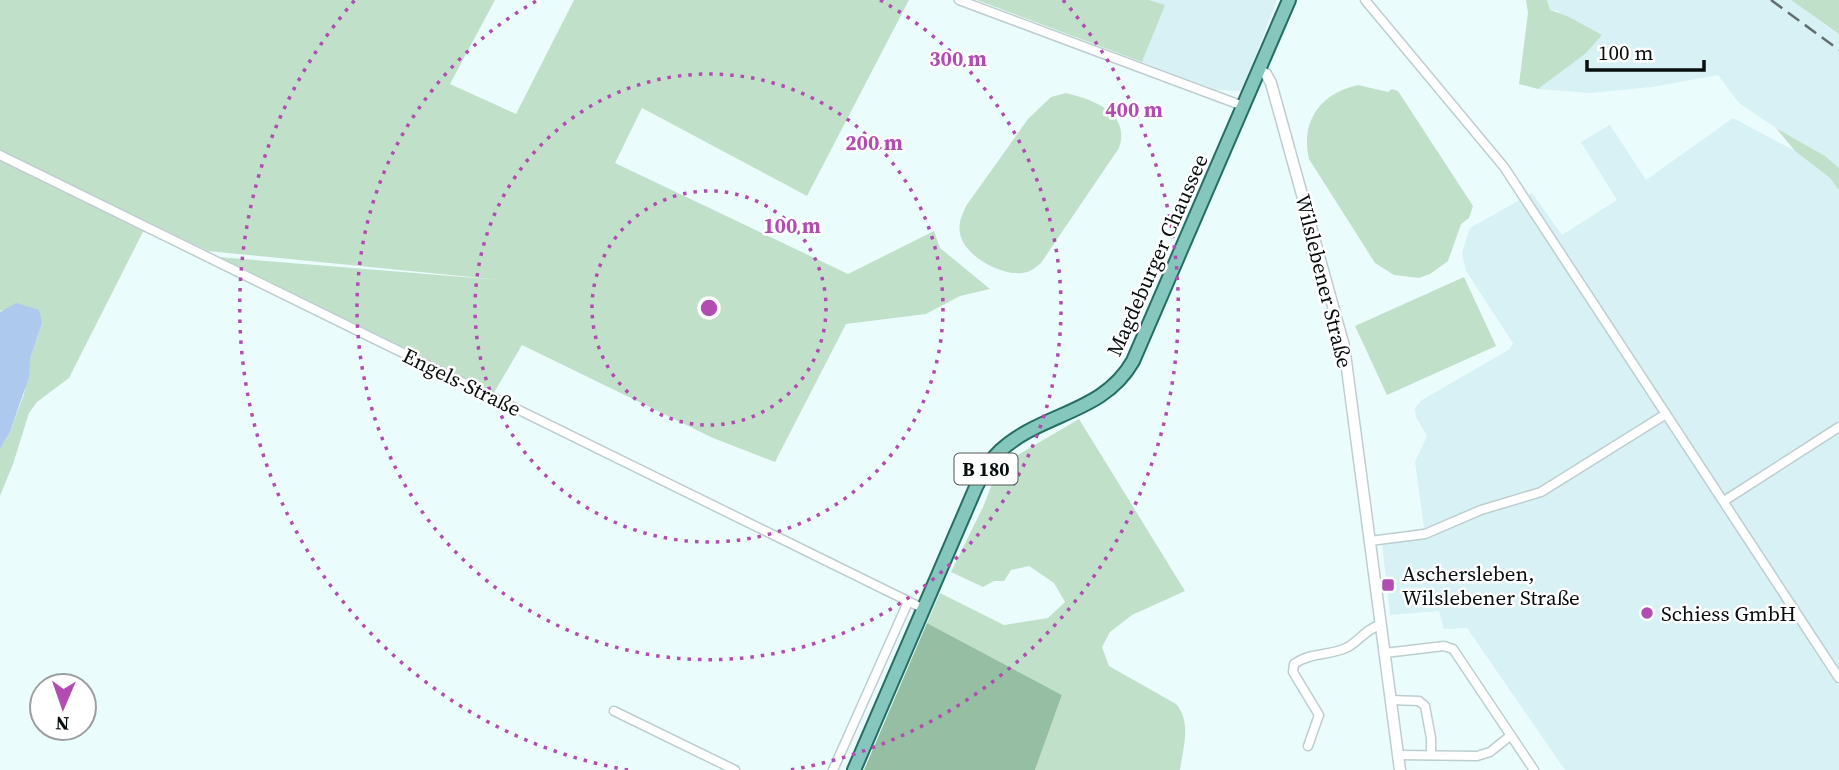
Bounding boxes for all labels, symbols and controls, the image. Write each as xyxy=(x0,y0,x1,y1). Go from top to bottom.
scale bar xyxy=(1587,28,1704,72)
text: 100 m xyxy=(1598,38,1653,67)
text: 300 m xyxy=(929,44,987,73)
text: 400 m xyxy=(1105,95,1163,124)
text: 200 m xyxy=(845,128,903,157)
street label: Magdeburger Chaussee xyxy=(1099,149,1215,361)
street label: Wilslebener Straße xyxy=(1288,191,1360,371)
text: 100 m xyxy=(763,211,821,240)
centre of rings xyxy=(697,296,721,320)
street label: Engels-Straße xyxy=(398,341,526,423)
road number: B 180 xyxy=(954,454,1018,484)
place label: Aschersleben, Wilslebener Straße xyxy=(1402,559,1580,612)
marker: Aschersleben, Wilslebener Straße xyxy=(1380,577,1396,593)
place label: Schiess GmbH xyxy=(1661,599,1796,628)
marker: Schiess GmbH xyxy=(1639,605,1655,621)
north arrow xyxy=(28,672,98,742)
text: N xyxy=(55,711,70,737)

